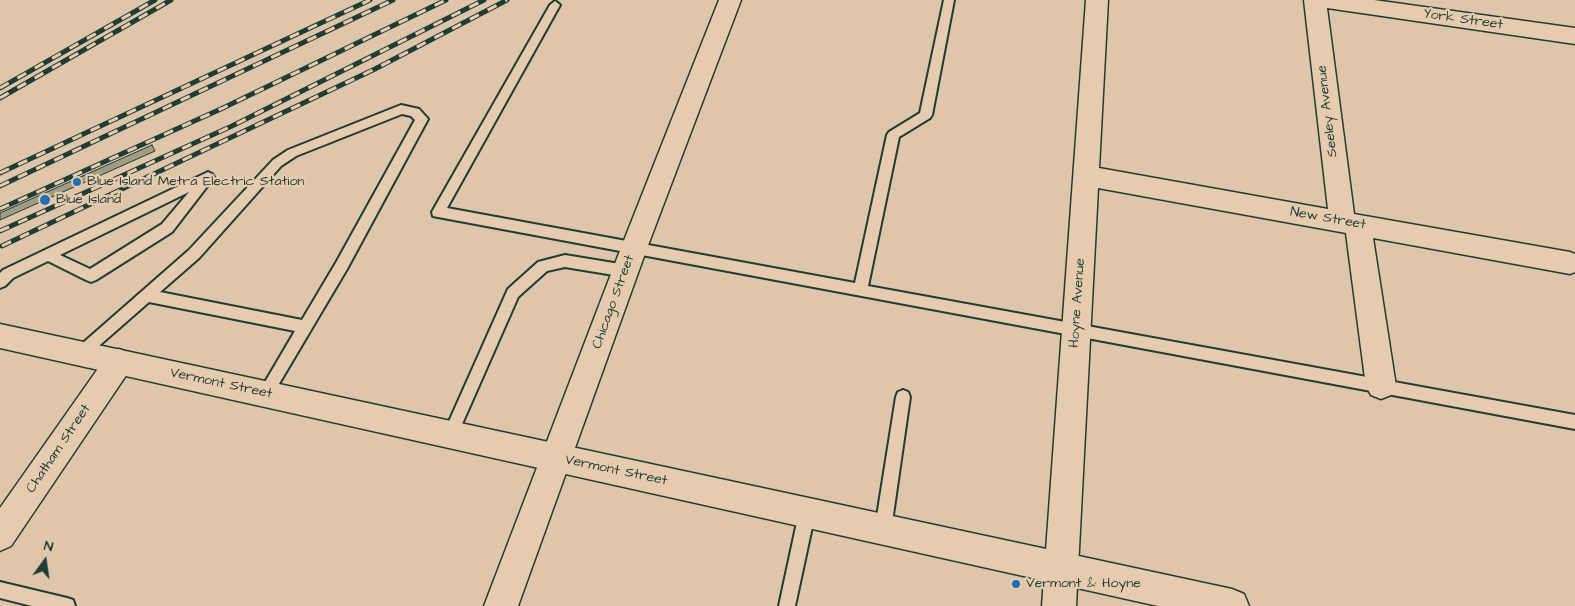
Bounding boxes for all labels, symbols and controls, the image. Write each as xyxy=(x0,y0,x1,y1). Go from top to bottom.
street label: York Street xyxy=(1422,6,1504,34)
street label: Seeley Avenue xyxy=(1314,64,1342,158)
place label: Blue Island Metra Electric Station xyxy=(87,174,304,190)
marker: Blue Island Metra Electric Station xyxy=(71,176,83,188)
place label: Blue Island xyxy=(56,192,121,208)
marker: Blue Island xyxy=(38,193,52,207)
street label: New Street xyxy=(1289,204,1367,234)
street label: Chicago Street xyxy=(589,253,639,351)
street label: Hoyne Avenue xyxy=(1066,258,1090,348)
street label: Vermont Street xyxy=(168,365,274,403)
street label: Chatham Street xyxy=(23,401,95,497)
street label: Vermont Street xyxy=(563,452,669,490)
north arrow xyxy=(20,536,70,586)
text: N xyxy=(42,536,55,557)
place label: Vermont & Hoyne xyxy=(1026,576,1141,592)
marker: Vermont & Hoyne xyxy=(1010,578,1022,590)

